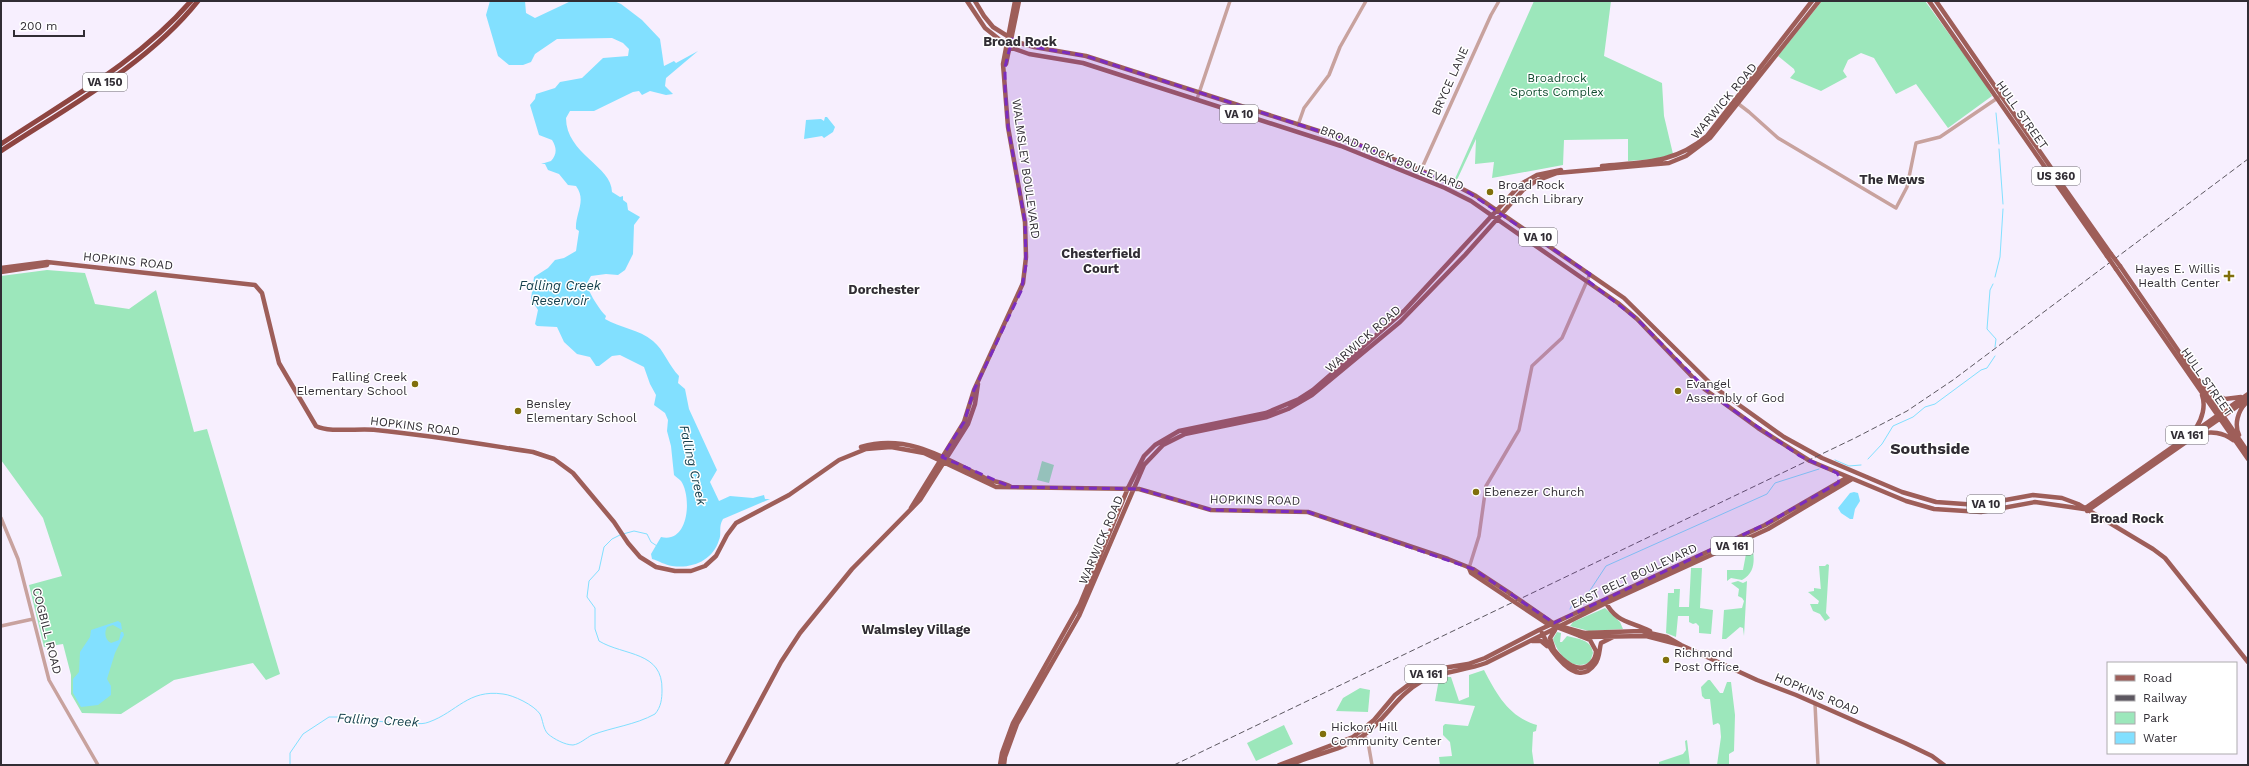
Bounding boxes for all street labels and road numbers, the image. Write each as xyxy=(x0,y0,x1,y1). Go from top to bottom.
street label: BRYCE LANE xyxy=(1429,44,1472,118)
street label: WARWICK ROAD xyxy=(1688,60,1760,142)
road number: VA 150 xyxy=(83,73,127,91)
street label: HULL STREET xyxy=(1993,78,2051,152)
street label: WALMSLEY BOULEVARD xyxy=(1009,98,1043,240)
road number: VA 10 xyxy=(1220,105,1258,123)
street label: BROAD ROCK BOULEVARD xyxy=(1318,123,1466,193)
road number: US 360 xyxy=(2032,167,2080,185)
road number: VA 10 xyxy=(1519,228,1557,246)
street label: HOPKINS ROAD xyxy=(82,249,174,273)
street label: WARWICK ROAD xyxy=(1322,302,1404,376)
street label: HULL STREET xyxy=(2178,345,2236,419)
street label: HOPKINS ROAD xyxy=(369,414,461,438)
road number: VA 161 xyxy=(2166,426,2208,444)
street label: HOPKINS ROAD xyxy=(1210,492,1300,508)
street label: WARWICK ROAD xyxy=(1076,493,1126,587)
road number: VA 10 xyxy=(1967,495,2005,513)
road number: VA 161 xyxy=(1711,537,1753,555)
street label: EAST BELT BOULEVARD xyxy=(1569,541,1699,611)
street label: COGBILL ROAD xyxy=(29,586,65,676)
road number: VA 161 xyxy=(1405,665,1447,683)
street label: HOPKINS ROAD xyxy=(1773,670,1861,718)

